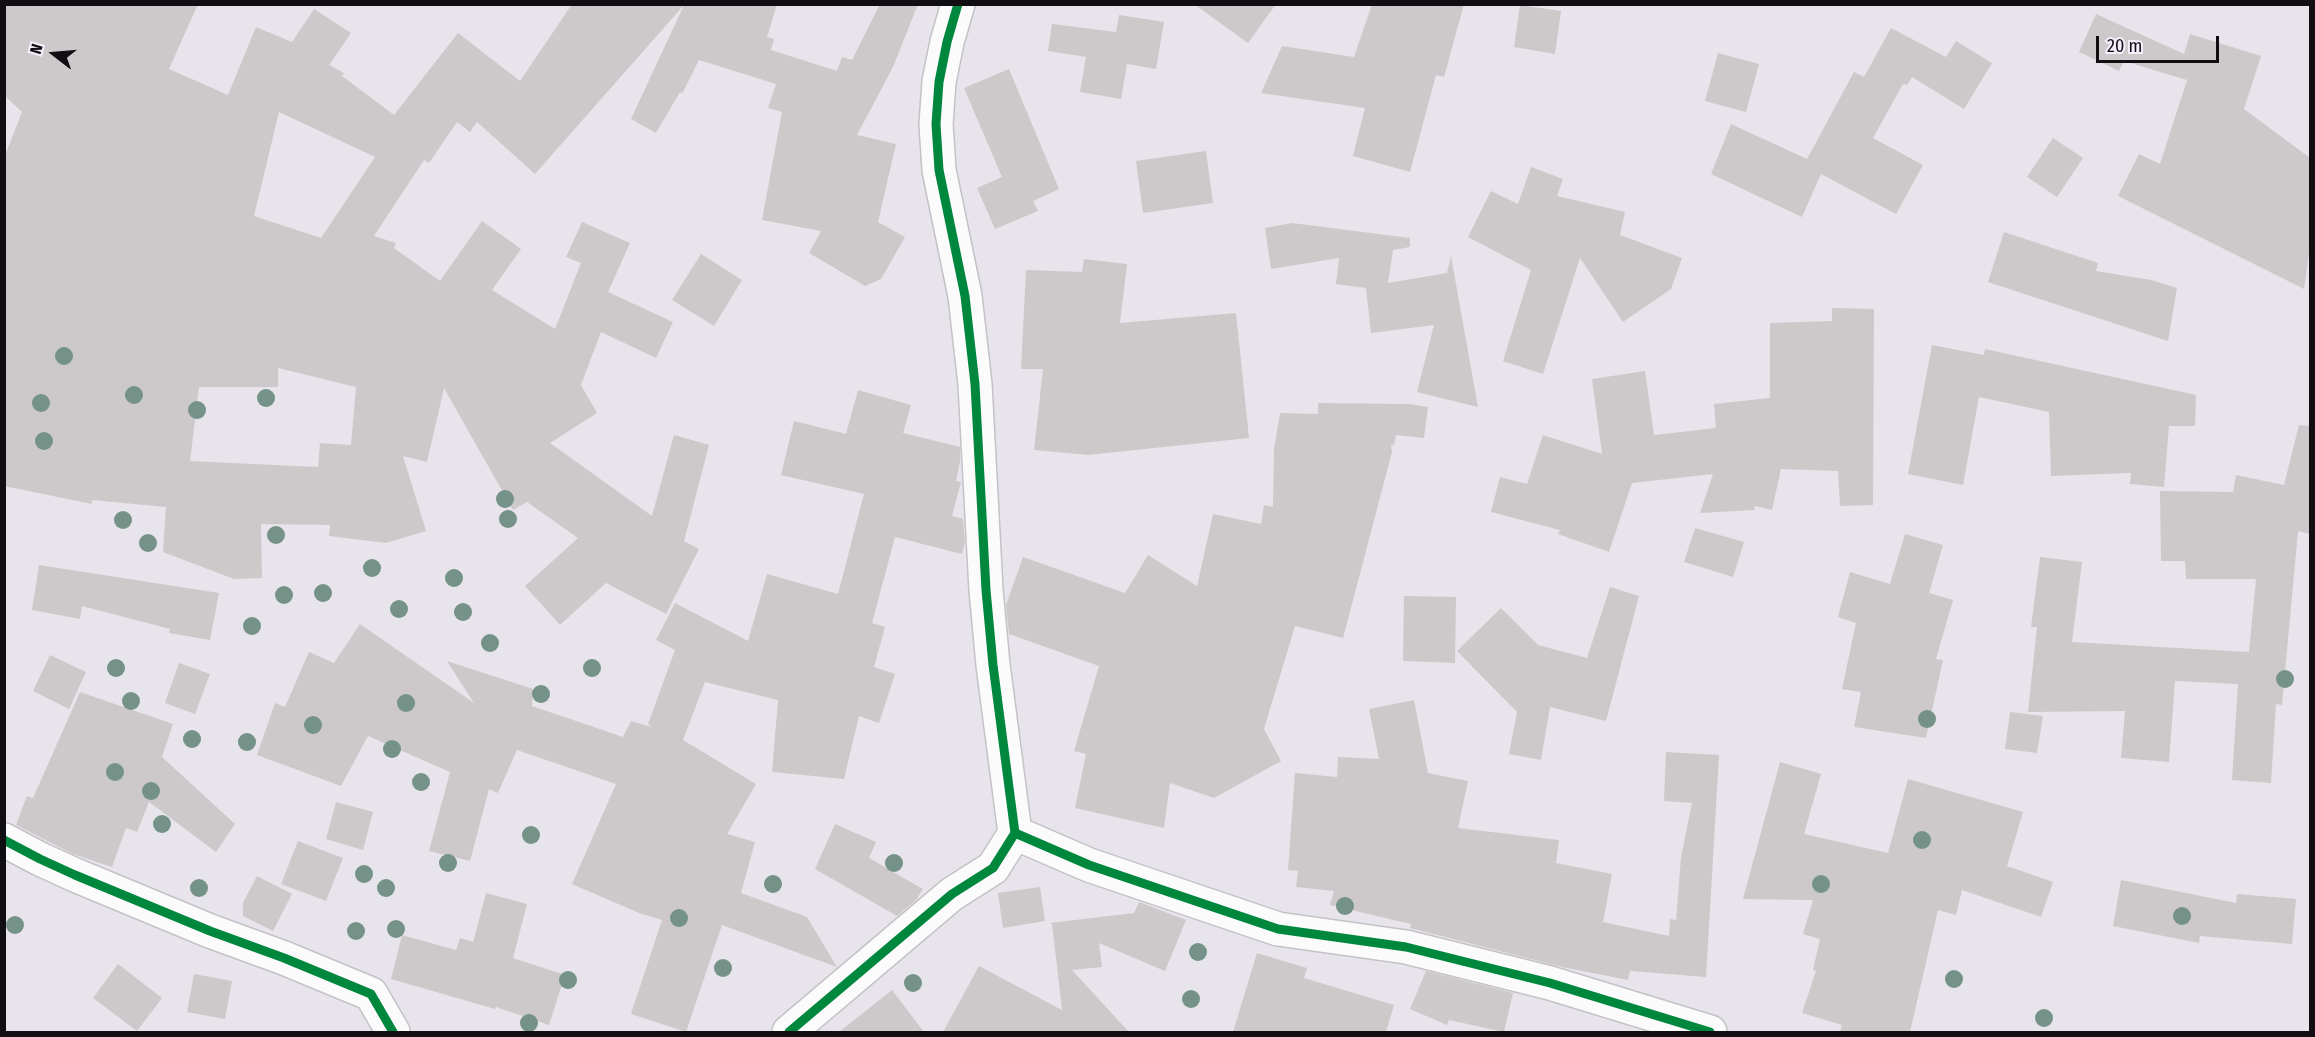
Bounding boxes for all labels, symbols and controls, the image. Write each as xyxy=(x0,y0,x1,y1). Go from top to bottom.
north arrow xyxy=(24,24,84,84)
scale bar xyxy=(2099,24,2222,62)
text: 20 m xyxy=(2107,35,2142,57)
text: N xyxy=(26,42,47,56)

